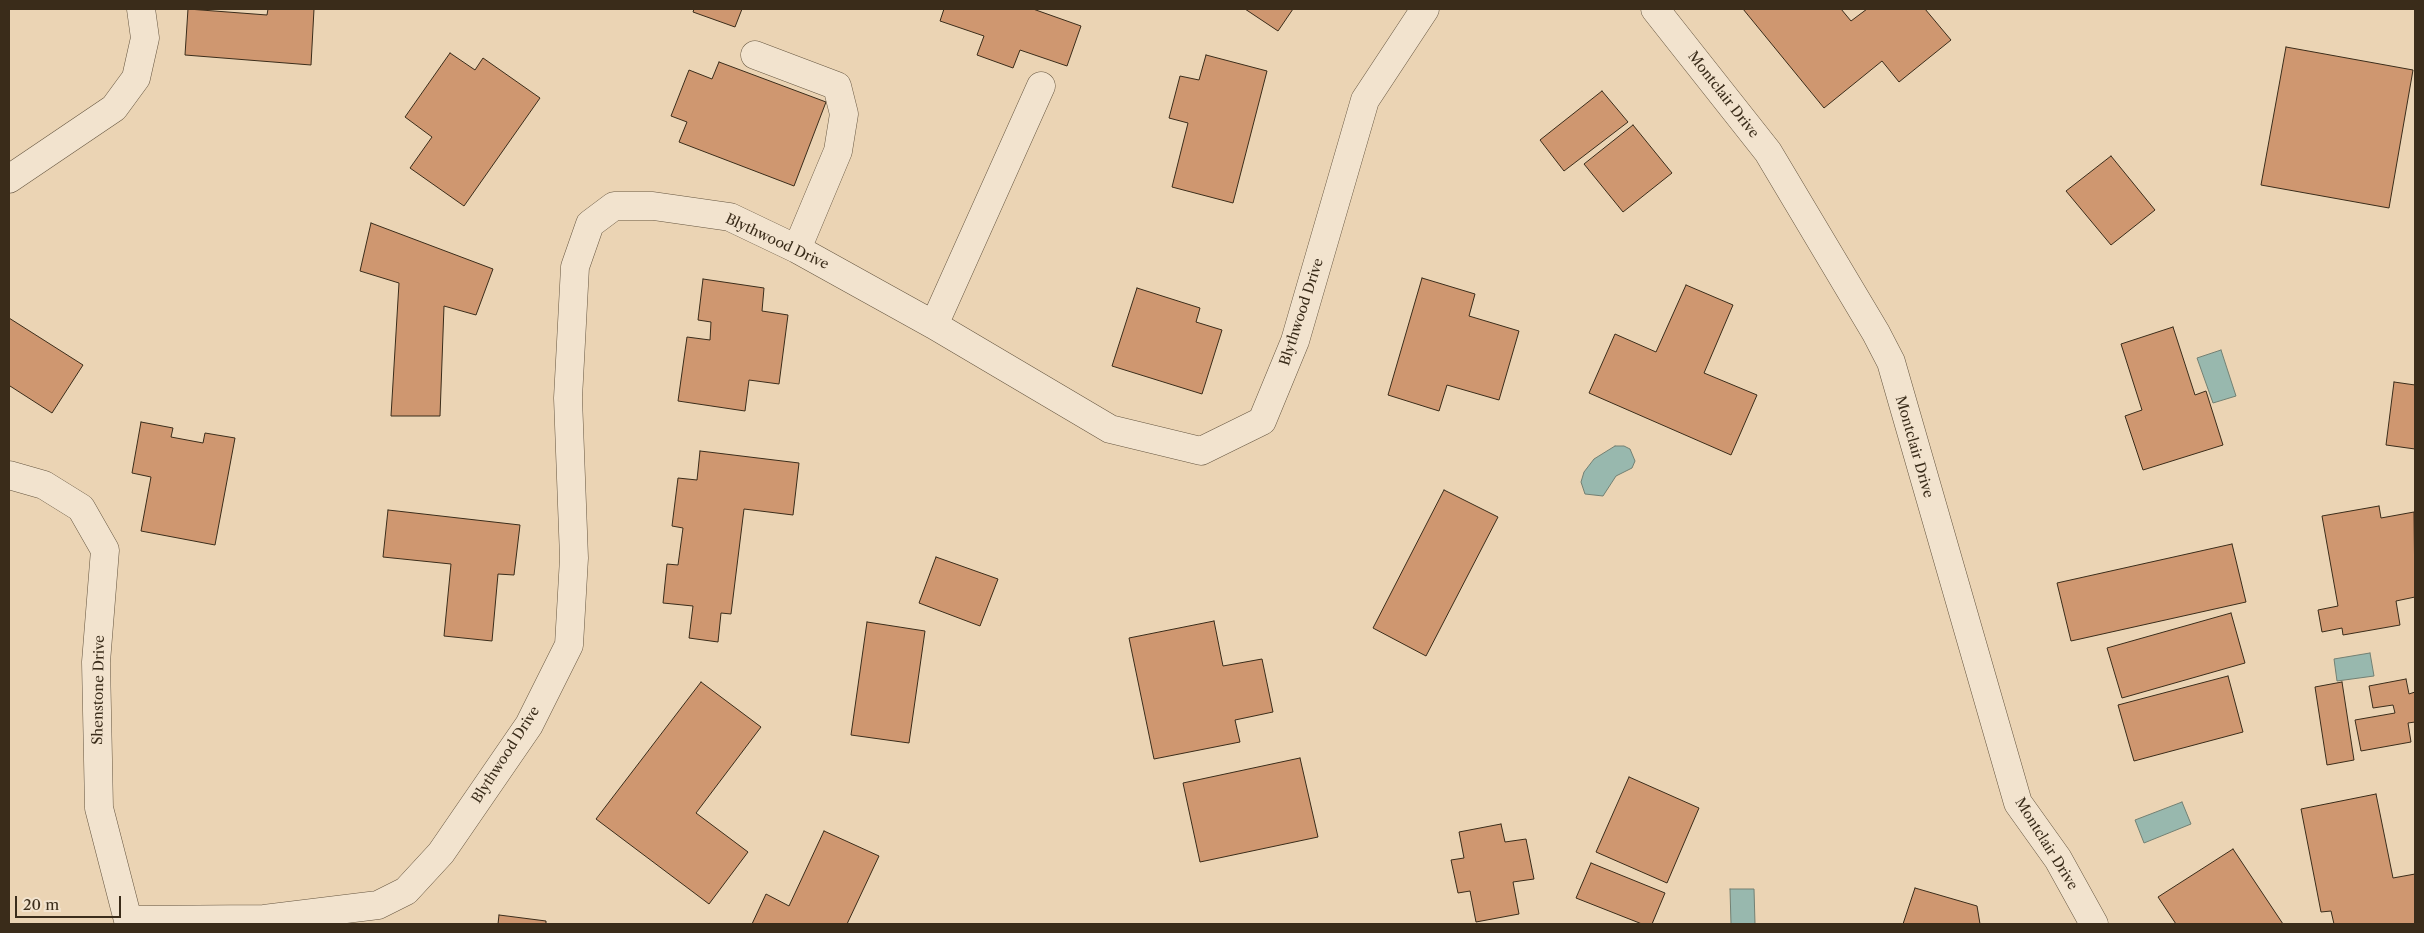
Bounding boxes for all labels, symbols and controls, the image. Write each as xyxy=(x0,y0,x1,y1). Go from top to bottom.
street label: Montclair Drive xyxy=(1684,48,1762,142)
street label: Blythwood Drive xyxy=(723,211,831,273)
street label: Blythwood Drive xyxy=(1277,256,1327,368)
street label: Montclair Drive xyxy=(1891,394,1937,500)
street label: Shenstone Drive xyxy=(90,635,108,745)
street label: Blythwood Drive xyxy=(468,704,544,806)
street label: Montclair Drive xyxy=(2011,795,2081,893)
scale bar xyxy=(18,886,124,918)
text: 20 m xyxy=(23,895,59,914)

